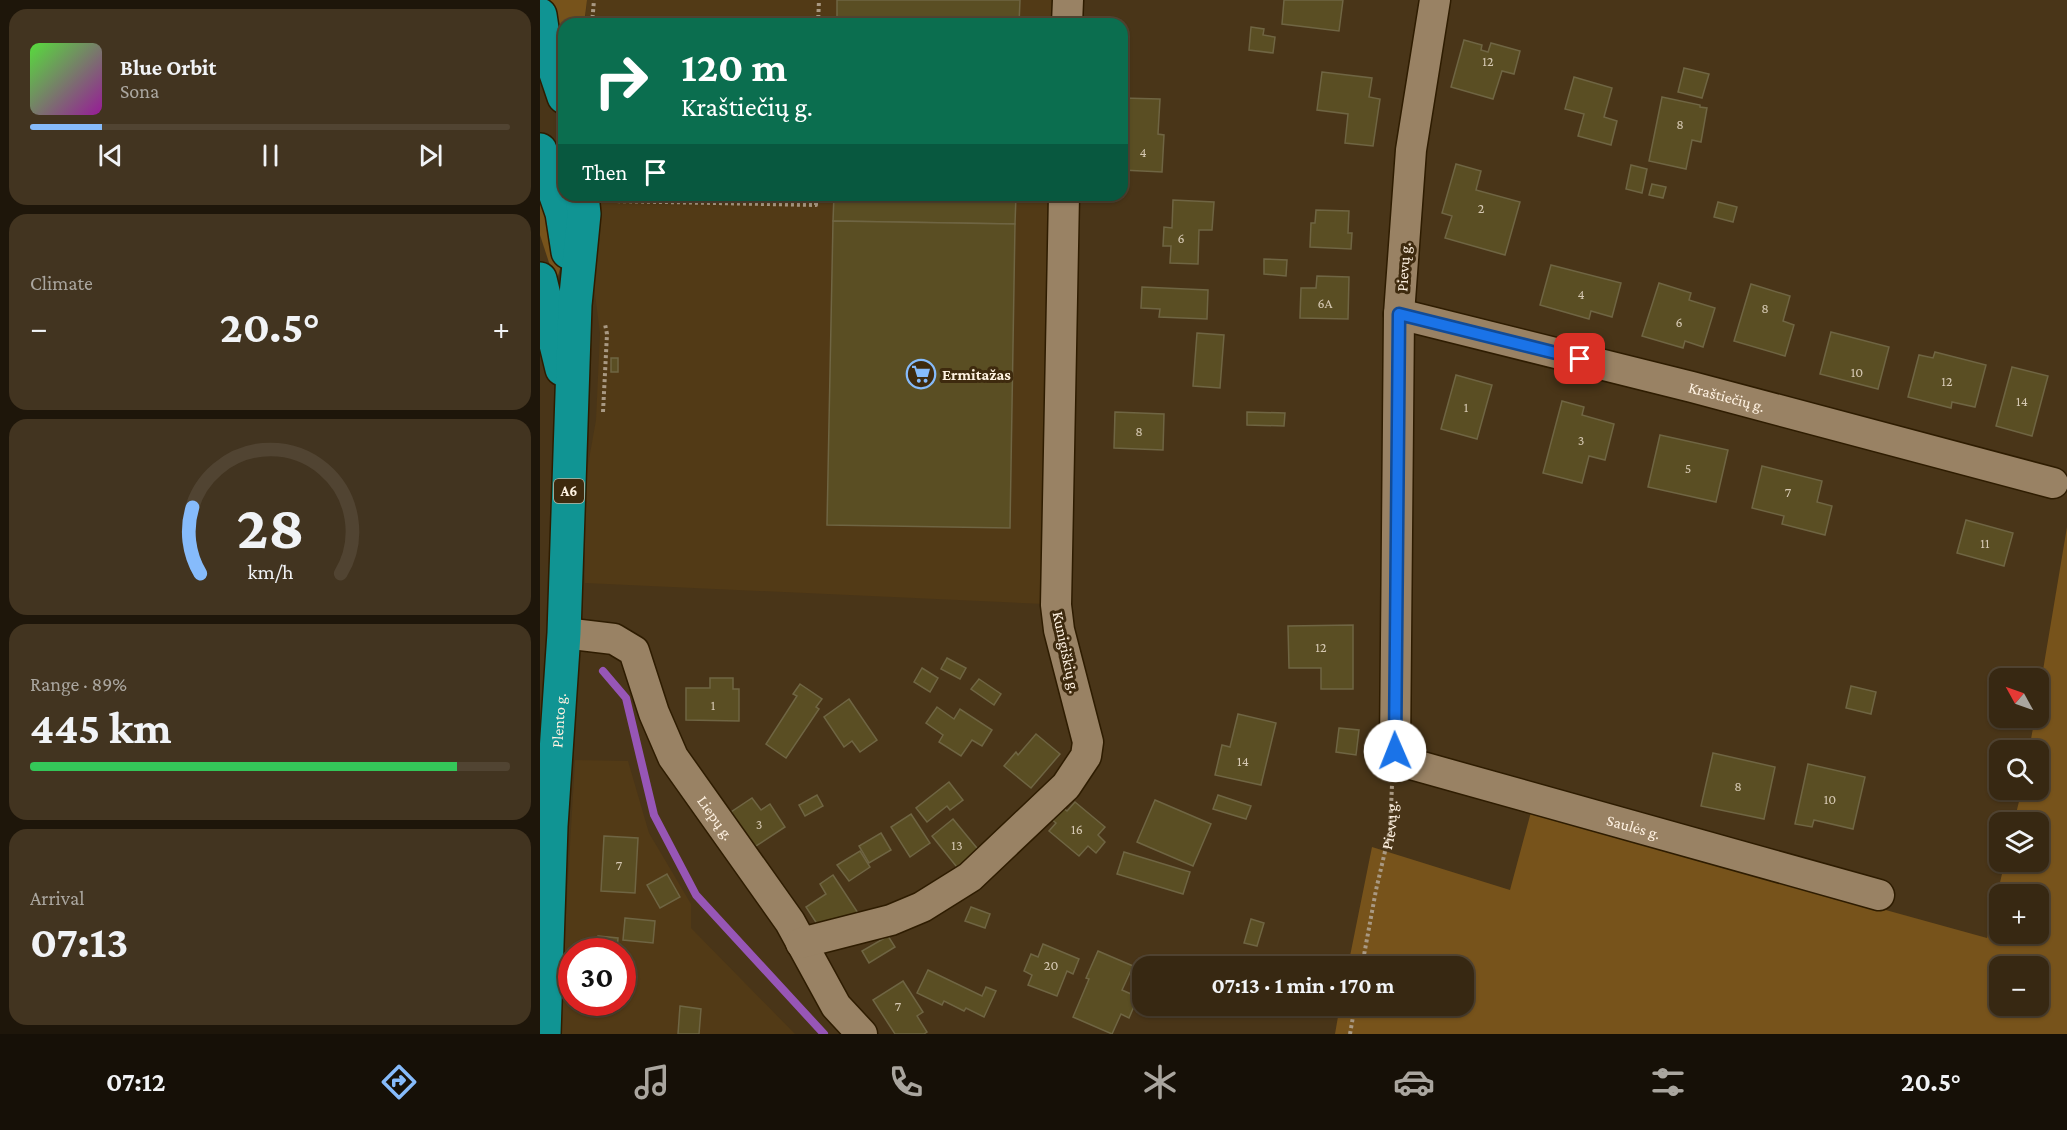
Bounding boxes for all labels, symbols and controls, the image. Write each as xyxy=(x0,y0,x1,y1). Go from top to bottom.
icon: right xyxy=(582,42,660,120)
text: 120 m xyxy=(681,43,787,90)
house number: 12 xyxy=(1482,53,1494,69)
text: Blue Orbit xyxy=(120,55,216,80)
text: Sona xyxy=(120,80,159,102)
text: Kraštiečių g. xyxy=(681,92,813,122)
house number: 8 xyxy=(1676,116,1684,132)
icon: previous xyxy=(94,139,127,172)
icon: pause xyxy=(254,139,287,172)
icon: next xyxy=(414,139,447,172)
house number: 4 xyxy=(1139,144,1147,160)
icon: arrive xyxy=(639,156,672,189)
text: Then xyxy=(582,160,627,185)
house number: 2 xyxy=(1478,200,1485,216)
house number: 6 xyxy=(1177,230,1185,246)
street label: Pievų g. xyxy=(1393,242,1415,292)
text: Climate xyxy=(30,272,93,294)
house number: 4 xyxy=(1577,286,1585,302)
house number: 6A xyxy=(1318,295,1333,311)
house number: 8 xyxy=(1761,300,1769,316)
text: 20.5° xyxy=(220,302,320,352)
text: − xyxy=(30,309,47,346)
text: + xyxy=(493,309,510,346)
house number: 6 xyxy=(1675,314,1683,330)
pin xyxy=(1554,333,1605,384)
icon: arrive xyxy=(1563,342,1596,375)
supermarket icon: Ermitažas xyxy=(905,358,937,390)
house number: 10 xyxy=(1851,364,1863,380)
place label: Ermitažas xyxy=(942,366,1011,383)
house number: 12 xyxy=(1941,373,1953,389)
street label: Kraštiečių g. xyxy=(1687,378,1767,415)
house number: 14 xyxy=(2016,393,2028,409)
house number: 1 xyxy=(1464,399,1469,415)
house number: 8 xyxy=(1135,423,1143,439)
house number: 3 xyxy=(1578,432,1584,448)
house number: 5 xyxy=(1685,460,1691,476)
road number: A6 xyxy=(554,479,584,503)
house number: 7 xyxy=(1785,484,1792,500)
text: 28 xyxy=(236,492,304,561)
house number: 11 xyxy=(1980,535,1990,551)
text: km/h xyxy=(247,560,294,584)
street label: Kunigiškių g. xyxy=(1049,610,1083,695)
house number: 12 xyxy=(1315,639,1327,655)
north arrow xyxy=(1989,668,2049,728)
map controls xyxy=(1989,668,2049,1016)
text: Range · 89% xyxy=(30,673,127,695)
street label: Plento g. xyxy=(548,692,570,748)
house number: 1 xyxy=(711,697,716,713)
text: 445 km xyxy=(30,703,172,753)
position arrow xyxy=(1363,719,1427,783)
button: search xyxy=(1989,740,2049,800)
house number: 14 xyxy=(1237,753,1249,769)
house number: 8 xyxy=(1734,778,1742,794)
house number: 10 xyxy=(1824,791,1836,807)
street label: Liepų g. xyxy=(694,792,737,843)
street label: Pievų g. xyxy=(1378,800,1401,851)
street label: Saulės g. xyxy=(1605,811,1662,842)
button: layers xyxy=(1989,812,2049,872)
house number: 3 xyxy=(756,816,762,832)
house number: 16 xyxy=(1071,821,1083,837)
house number: 13 xyxy=(951,837,963,853)
house number: 7 xyxy=(616,857,623,873)
button: + xyxy=(1989,884,2049,944)
text: Arrival xyxy=(30,887,84,909)
text: 07:13 xyxy=(30,917,129,967)
speed limit sign: 30 xyxy=(558,938,636,1016)
button: − xyxy=(1989,956,2049,1016)
house number: 20 xyxy=(1044,957,1058,973)
text: 07:13 · 1 min · 170 m xyxy=(1212,973,1394,998)
house number: 7 xyxy=(895,998,902,1014)
icon: directions xyxy=(378,1061,420,1103)
icon: music xyxy=(631,1061,673,1103)
icon: phone xyxy=(885,1061,927,1103)
icon: climate xyxy=(1139,1061,1181,1103)
icon: car xyxy=(1393,1061,1435,1103)
icon: filters xyxy=(1647,1061,1689,1103)
text: 07:12 xyxy=(106,1067,166,1097)
text: 20.5° xyxy=(1901,1067,1961,1097)

